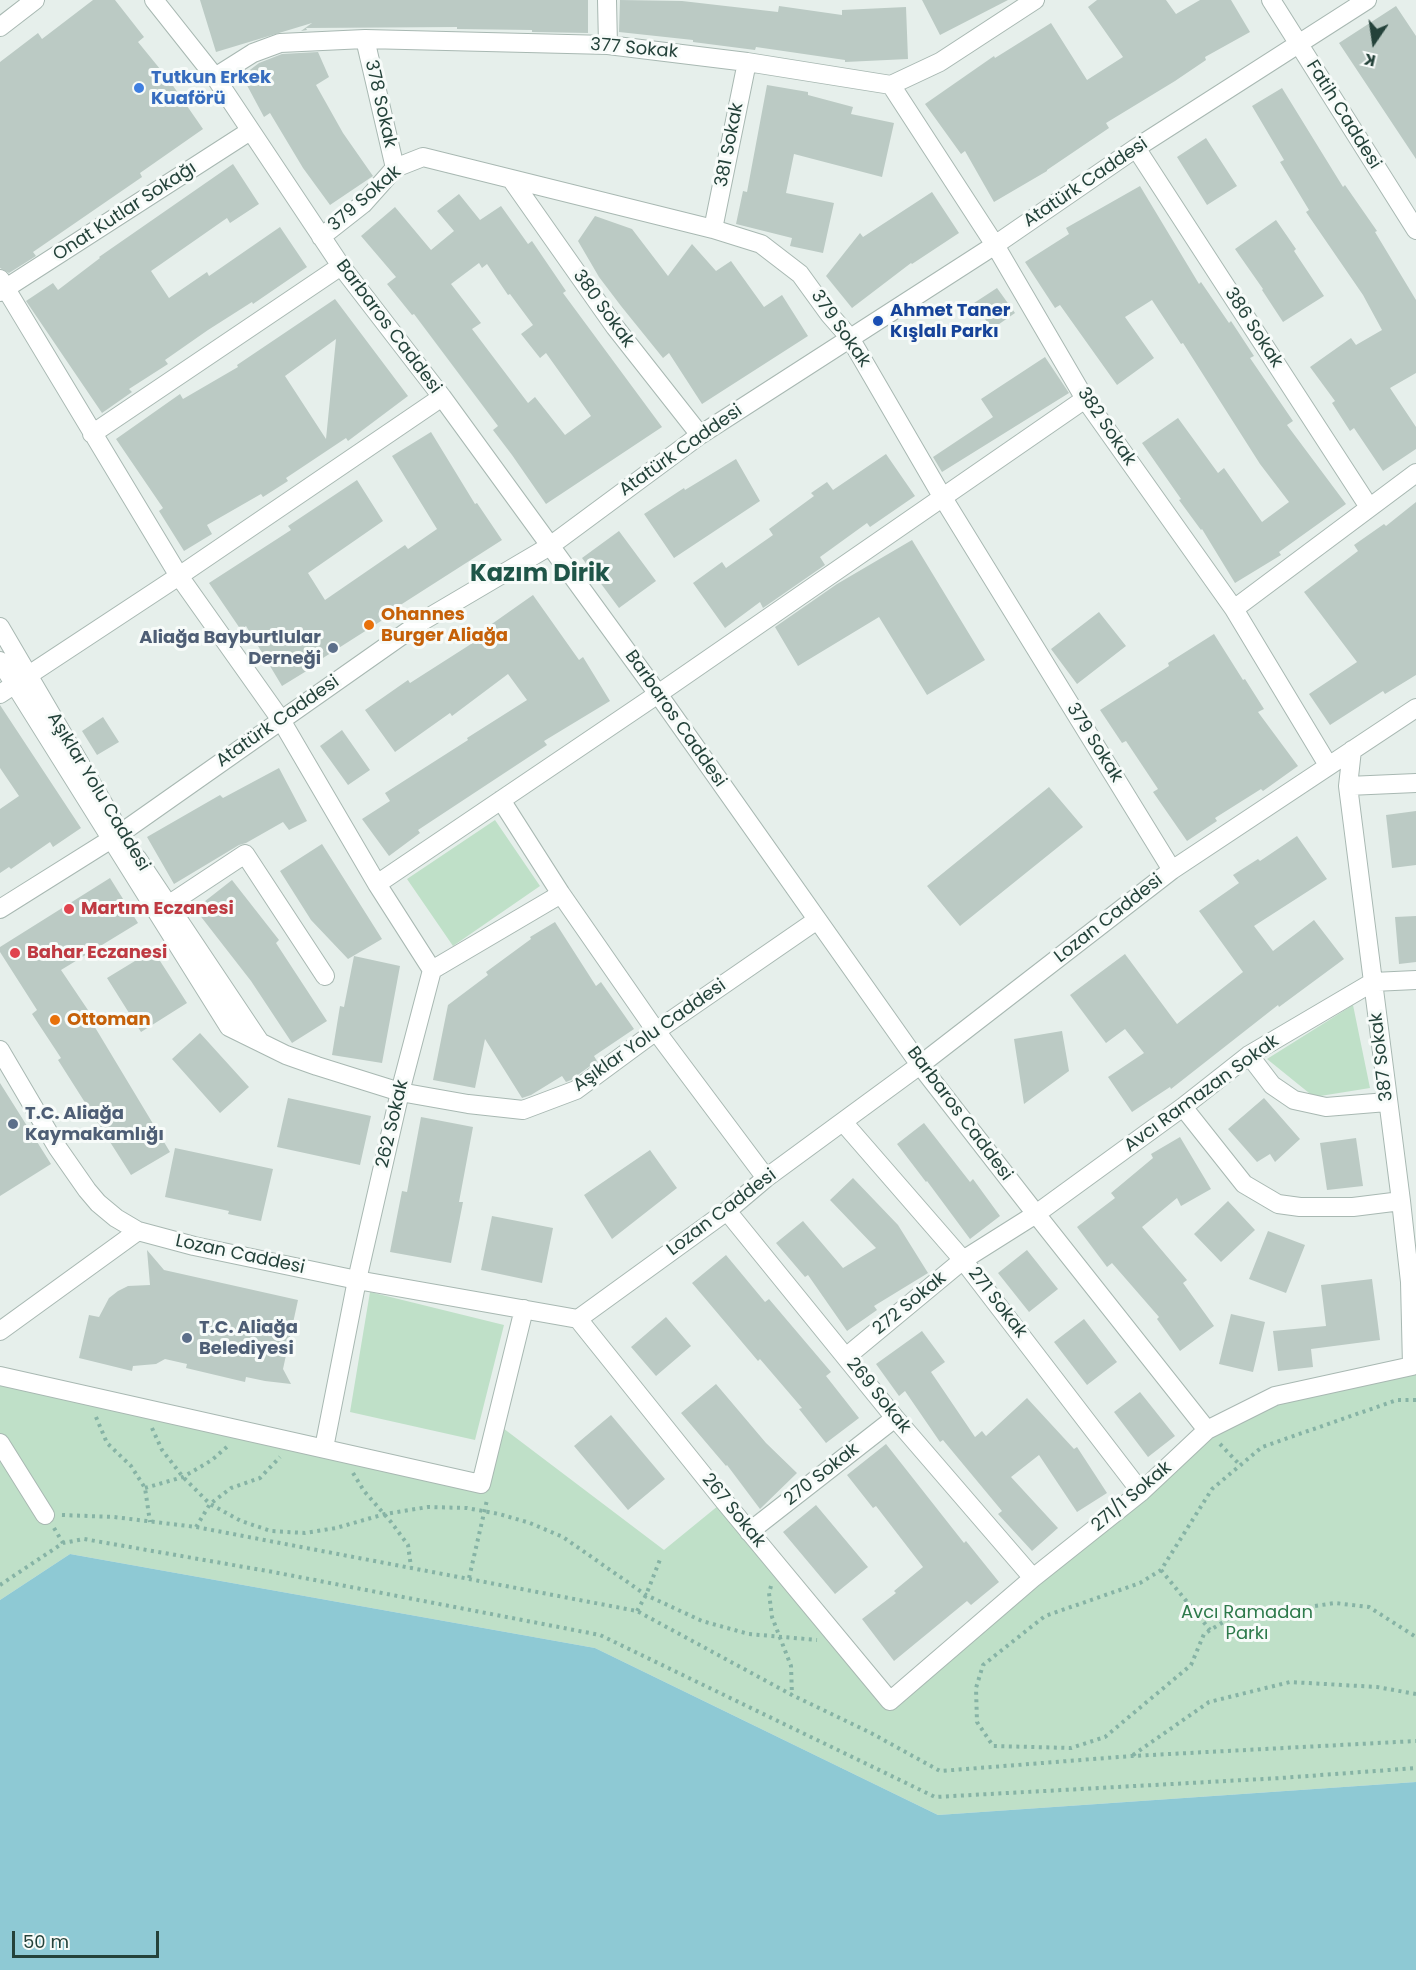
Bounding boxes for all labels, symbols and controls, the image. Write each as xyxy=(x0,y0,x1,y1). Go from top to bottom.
north arrow xyxy=(1344,12,1404,72)
street label: 377 Sokak xyxy=(589,34,679,64)
text: K xyxy=(1362,48,1378,72)
street label: Fatih Caddesi xyxy=(1301,57,1385,173)
street label: 378 Sokak xyxy=(359,58,401,150)
place label: Tutkun Erkek Kuaförü xyxy=(151,67,271,110)
marker: Tutkun Erkek Kuaförü xyxy=(132,81,146,95)
street label: 381 Sokak xyxy=(711,101,749,189)
street label: Atatürk Caddesi xyxy=(1020,133,1152,233)
street label: Onat Kutlar Sokağı xyxy=(49,158,201,266)
street label: 379 Sokak xyxy=(324,162,406,236)
street label: Barbaros Caddesi xyxy=(331,256,445,398)
street label: 380 Sokak xyxy=(568,266,638,352)
street label: 386 Sokak xyxy=(1219,284,1287,372)
street label: 379 Sokak xyxy=(806,286,874,372)
place label: Ahmet Taner Kışlalı Parkı xyxy=(890,300,1010,342)
marker: Ahmet Taner Kışlalı Parkı xyxy=(871,314,885,328)
street label: 382 Sokak xyxy=(1072,384,1140,470)
street label: Atatürk Caddesi xyxy=(615,401,747,501)
district label: Kazım Dirik xyxy=(470,561,610,589)
place label: Ohannes Burger Aliağa xyxy=(381,604,508,646)
marker: Ohannes Burger Aliağa xyxy=(362,618,376,632)
place label: Aliağa Bayburtlular Derneği xyxy=(139,627,321,670)
marker: Aliağa Bayburtlular Derneği xyxy=(326,641,340,655)
street label: Barbaros Caddesi xyxy=(620,646,730,792)
street label: Atatürk Caddesi xyxy=(212,672,344,772)
street label: 379 Sokak xyxy=(1061,699,1127,787)
street label: Aşıklar Yolu Caddesi xyxy=(42,709,154,875)
street label: Lozan Caddesi xyxy=(1051,870,1167,968)
place label: Martım Eczanesi xyxy=(81,898,234,920)
marker: Martım Eczanesi xyxy=(62,902,76,916)
place label: Bahar Eczanesi xyxy=(27,942,167,964)
marker: Bahar Eczanesi xyxy=(8,946,22,960)
street label: Aşıklar Yolu Caddesi xyxy=(569,975,731,1097)
place label: Ottoman xyxy=(67,1009,151,1031)
street label: 387 Sokak xyxy=(1366,1011,1398,1103)
marker: Ottoman xyxy=(48,1013,62,1027)
street label: Avcı Ramazan Sokak xyxy=(1121,1031,1283,1157)
street label: Barbaros Caddesi xyxy=(902,1043,1016,1185)
street label: 262 Sokak xyxy=(372,1078,414,1170)
place label: T.C. Aliağa Kaymakamlığı xyxy=(25,1103,164,1146)
marker: T.C. Aliağa Kaymakamlığı xyxy=(6,1117,20,1131)
street label: Lozan Caddesi xyxy=(663,1165,781,1261)
street label: Lozan Caddesi xyxy=(174,1231,306,1279)
street label: 271 Sokak xyxy=(963,1263,1031,1343)
street label: 272 Sokak xyxy=(869,1268,951,1340)
place label: T.C. Aliağa Belediyesi xyxy=(199,1317,298,1360)
marker: T.C. Aliağa Belediyesi xyxy=(180,1331,194,1345)
street label: 269 Sokak xyxy=(841,1354,915,1438)
street label: 270 Sokak xyxy=(780,1439,864,1511)
street label: 271/1 Sokak xyxy=(1088,1457,1176,1537)
street label: 267 Sokak xyxy=(697,1470,769,1552)
park label: Avcı Ramadan Parkı xyxy=(1181,1602,1313,1644)
scale bar xyxy=(15,1919,162,1957)
text: 50 m xyxy=(23,1929,69,1954)

